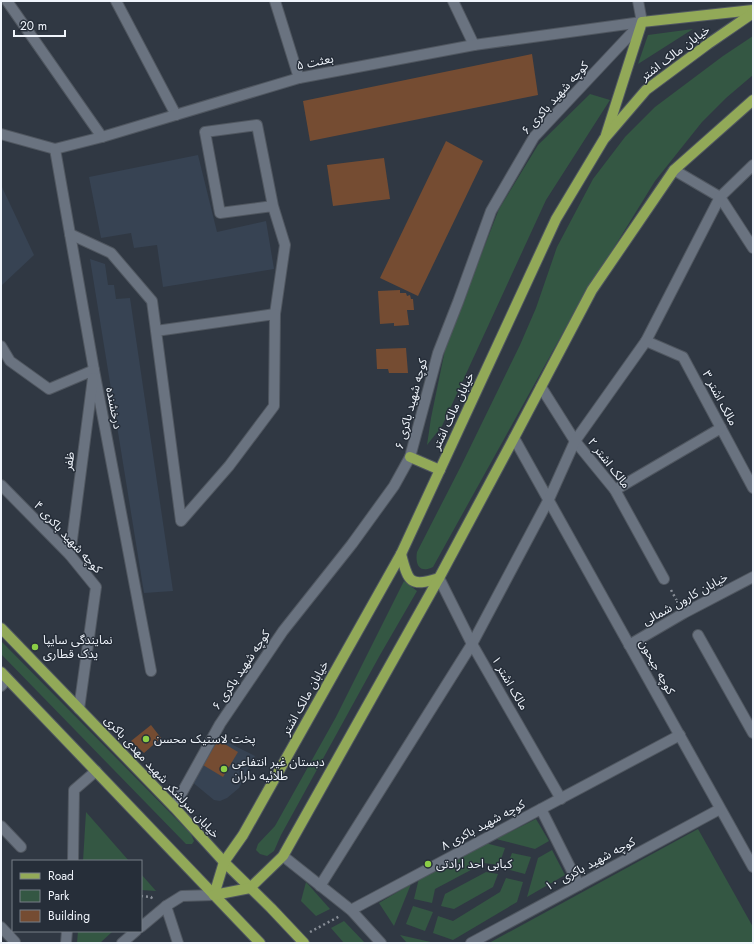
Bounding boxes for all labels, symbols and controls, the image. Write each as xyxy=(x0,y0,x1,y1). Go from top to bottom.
scale bar xyxy=(14,12,65,38)
text: 20 m xyxy=(20,17,47,35)
street label: خیابان مالک اشتر xyxy=(636,21,714,86)
street label: بعثت ۵ xyxy=(295,49,335,75)
street label: کوچه شهید باکری ۶ xyxy=(517,57,594,139)
street label: کوچه شهید باکری ۶ xyxy=(390,356,432,451)
street label: مالک اشتر ۳ xyxy=(698,367,742,429)
street label: خیابان مالک اشتر xyxy=(427,369,479,453)
street label: درخشنده xyxy=(101,386,127,431)
street label: مالک اشتر ۲ xyxy=(583,434,635,492)
street label: ظفر xyxy=(59,451,79,472)
street label: کوچه شهید باکری ۴ xyxy=(30,497,107,578)
street label: خیابان کارون شمالی xyxy=(639,568,731,630)
street label: کوچه شهید باکری ۶ xyxy=(208,626,275,714)
place label: نمایندگی سایپا یدک قطاری xyxy=(43,631,113,663)
street label: کوچه جیحون xyxy=(635,636,680,699)
marker: نمایندگی سایپا یدک قطاری xyxy=(30,642,40,652)
street label: مالک اشتر ۱ xyxy=(487,652,533,714)
street label: خیابان مالک اشتر xyxy=(276,657,333,740)
street label: خیابان سرلشکر شهید مهدی باکری xyxy=(100,712,224,842)
place label: پخت لاستیک محسن xyxy=(154,730,256,748)
marker: پخت لاستیک محسن xyxy=(141,734,151,744)
place label: دبستان غیر انتفاعی طلائیه داران xyxy=(232,753,325,785)
marker: دبستان غیر انتفاعی طلائیه داران xyxy=(219,764,229,774)
street label: کوچه شهید باکری ۸ xyxy=(438,795,529,855)
street label: کوچه شهید باکری ۱۰ xyxy=(542,832,639,895)
place label: کبابی احد ارادتی xyxy=(436,855,513,873)
marker: کبابی احد ارادتی xyxy=(423,859,433,869)
legend xyxy=(12,860,142,932)
text: Road xyxy=(48,867,74,885)
text: Park xyxy=(48,887,70,905)
text: Building xyxy=(48,907,90,925)

